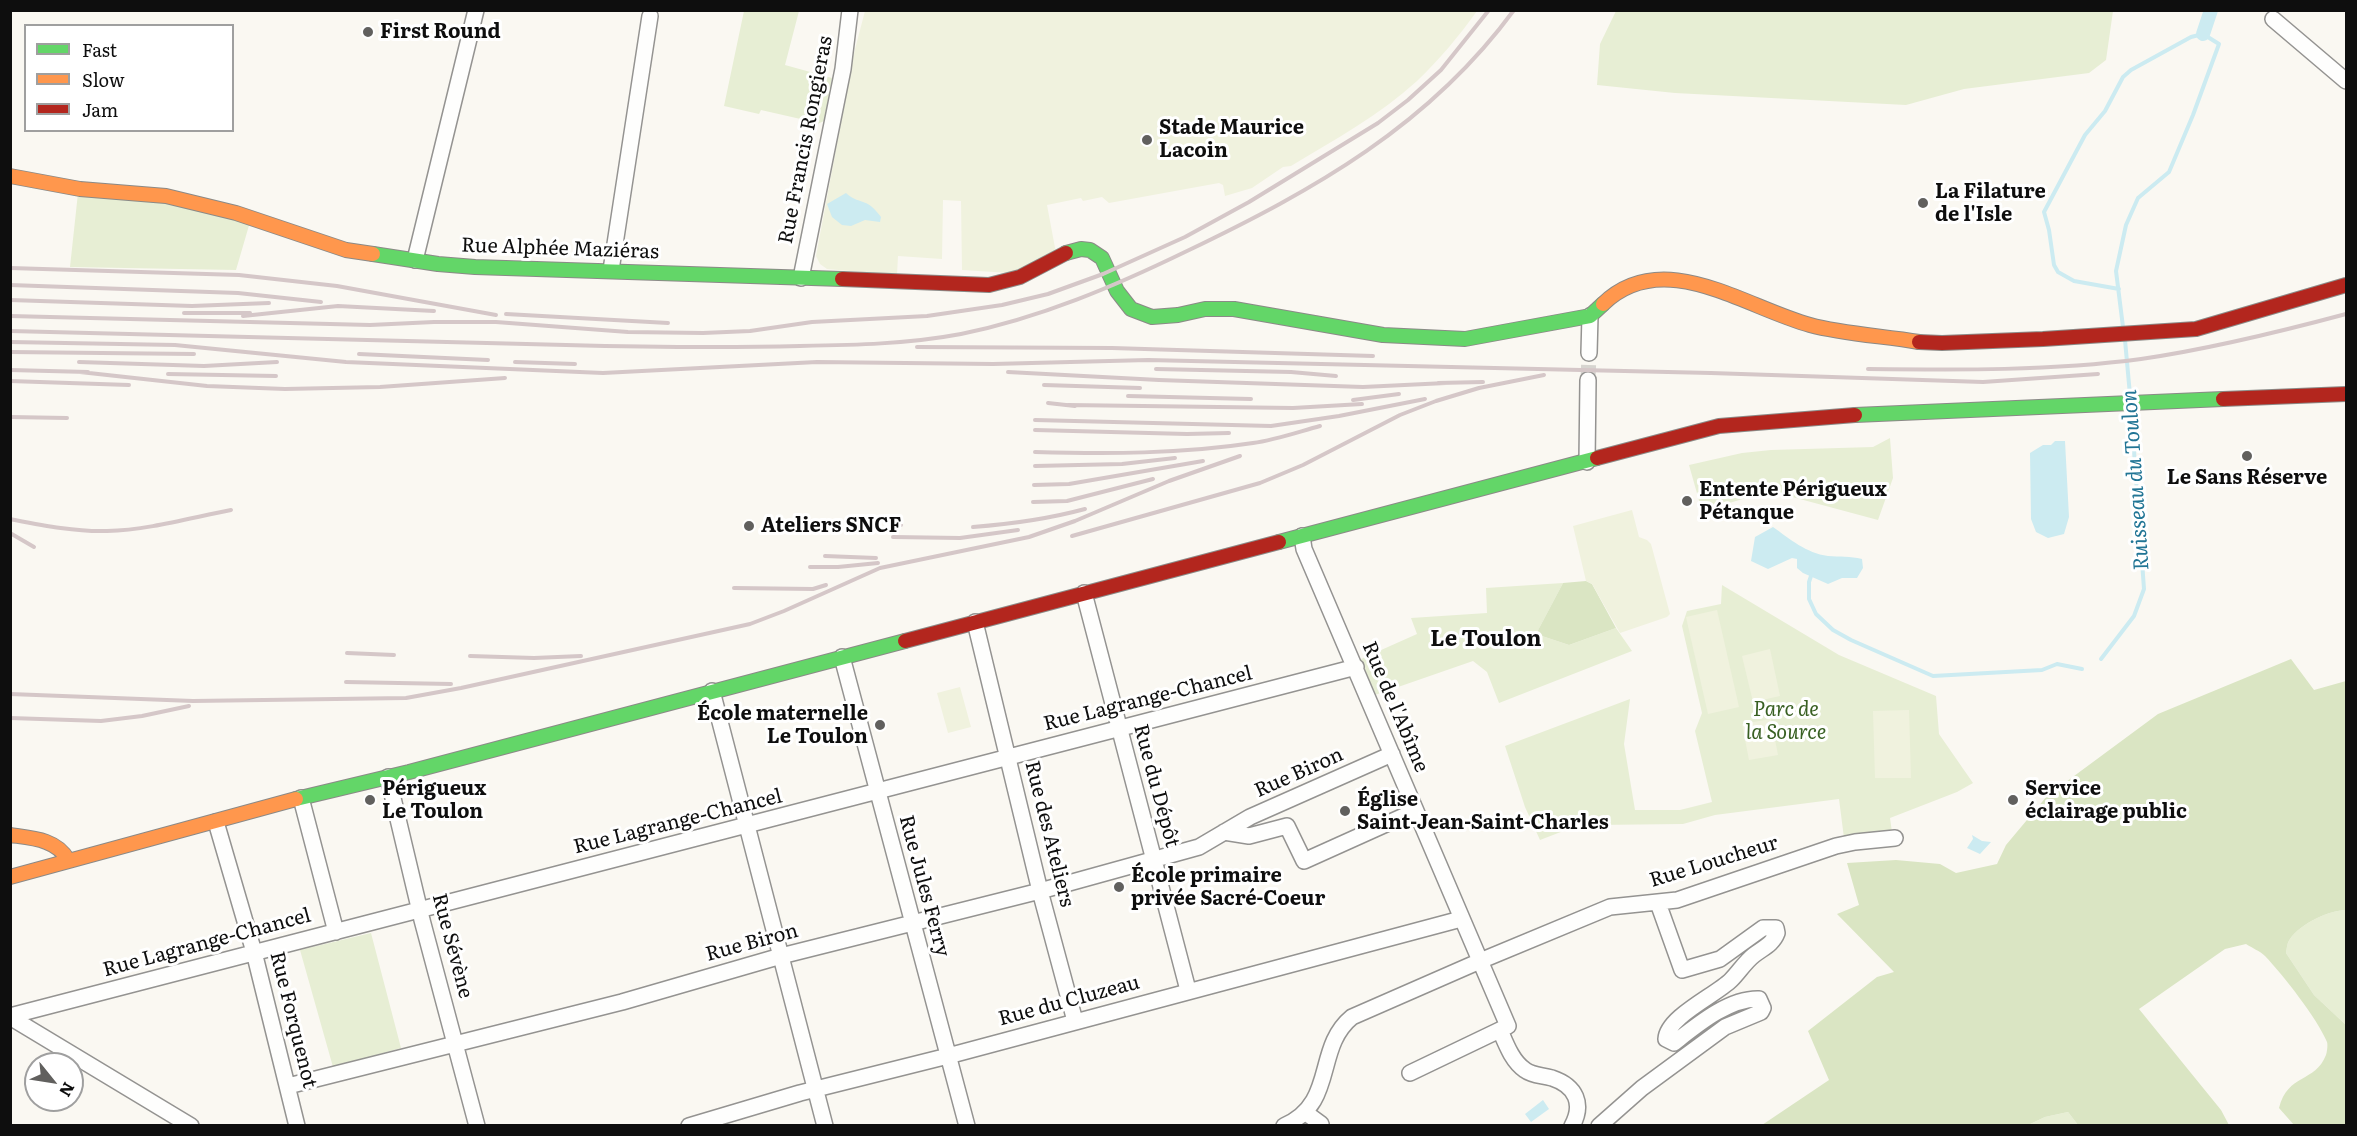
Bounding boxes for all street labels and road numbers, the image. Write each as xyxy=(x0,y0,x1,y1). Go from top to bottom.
street label: Rue Francis Rongieras xyxy=(774,34,838,246)
street label: Rue Alphée Maziéras xyxy=(461,234,659,264)
street label: Rue de l'Abîme xyxy=(1357,638,1433,776)
street label: Rue Lagrange-Chancel xyxy=(1041,661,1255,737)
street label: Rue du Dépôt xyxy=(1128,722,1184,850)
street label: Rue Biron xyxy=(1251,743,1347,803)
street label: Rue des Ateliers xyxy=(1019,758,1079,910)
street label: Rue Lagrange-Chancel xyxy=(571,784,785,860)
street label: Rue Jules Ferry xyxy=(894,813,954,959)
street label: Rue Loucheur xyxy=(1647,831,1781,893)
street label: Rue Sévène xyxy=(426,891,478,1001)
street label: Rue Lagrange-Chancel xyxy=(100,904,314,982)
street label: Rue Biron xyxy=(703,919,801,967)
street label: Rue Forquenot xyxy=(264,949,322,1091)
street label: Rue du Cluzeau xyxy=(996,971,1142,1031)

